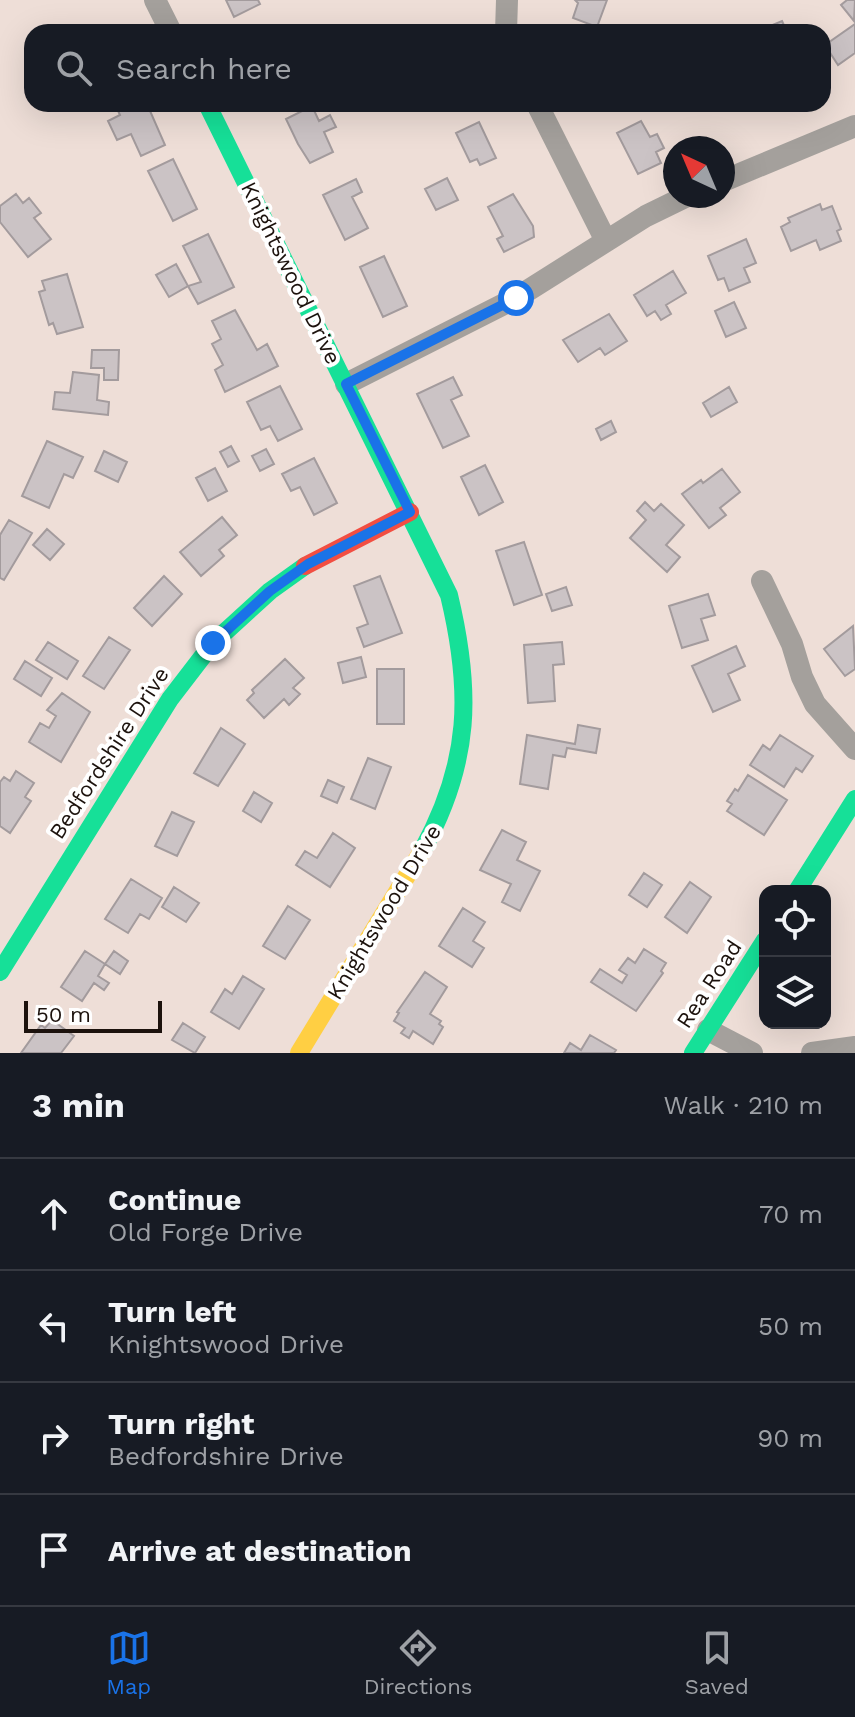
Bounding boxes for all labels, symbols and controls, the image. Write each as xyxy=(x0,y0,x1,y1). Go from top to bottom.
search box xyxy=(24,24,831,112)
icon: search xyxy=(52,46,96,90)
text: Search here xyxy=(116,51,292,86)
north arrow xyxy=(663,136,735,208)
street label: Knightswood Drive xyxy=(236,178,346,368)
route start xyxy=(498,280,534,316)
route end xyxy=(195,625,231,661)
street label: Bedfordshire Drive xyxy=(44,663,174,843)
street label: Knightswood Drive xyxy=(322,820,446,1004)
map controls xyxy=(759,885,831,1029)
button: locate xyxy=(759,885,831,957)
street label: Rea Road xyxy=(671,935,747,1033)
button: layers xyxy=(759,957,831,1029)
scale bar xyxy=(24,997,162,1033)
text: 50 m xyxy=(36,1002,91,1027)
text: 3 min xyxy=(32,1085,125,1125)
text: Walk · 210 m xyxy=(663,1090,823,1120)
text: Continue xyxy=(108,1182,241,1217)
icon: ahead xyxy=(32,1192,76,1236)
text: 70 m xyxy=(759,1199,823,1229)
text: Old Forge Drive xyxy=(108,1217,303,1247)
text: Turn left xyxy=(108,1294,236,1329)
icon: left xyxy=(32,1304,76,1348)
text: 50 m xyxy=(758,1311,823,1341)
text: Knightswood Drive xyxy=(108,1329,344,1359)
text: Turn right xyxy=(108,1406,254,1441)
icon: right xyxy=(32,1416,76,1460)
text: 90 m xyxy=(757,1423,823,1453)
text: Bedfordshire Drive xyxy=(108,1441,344,1471)
icon: arrive xyxy=(32,1528,76,1572)
text: Arrive at destination xyxy=(108,1533,412,1568)
tab: Map xyxy=(106,1626,151,1699)
tab: Directions xyxy=(364,1626,472,1699)
tab: Saved xyxy=(685,1626,749,1699)

